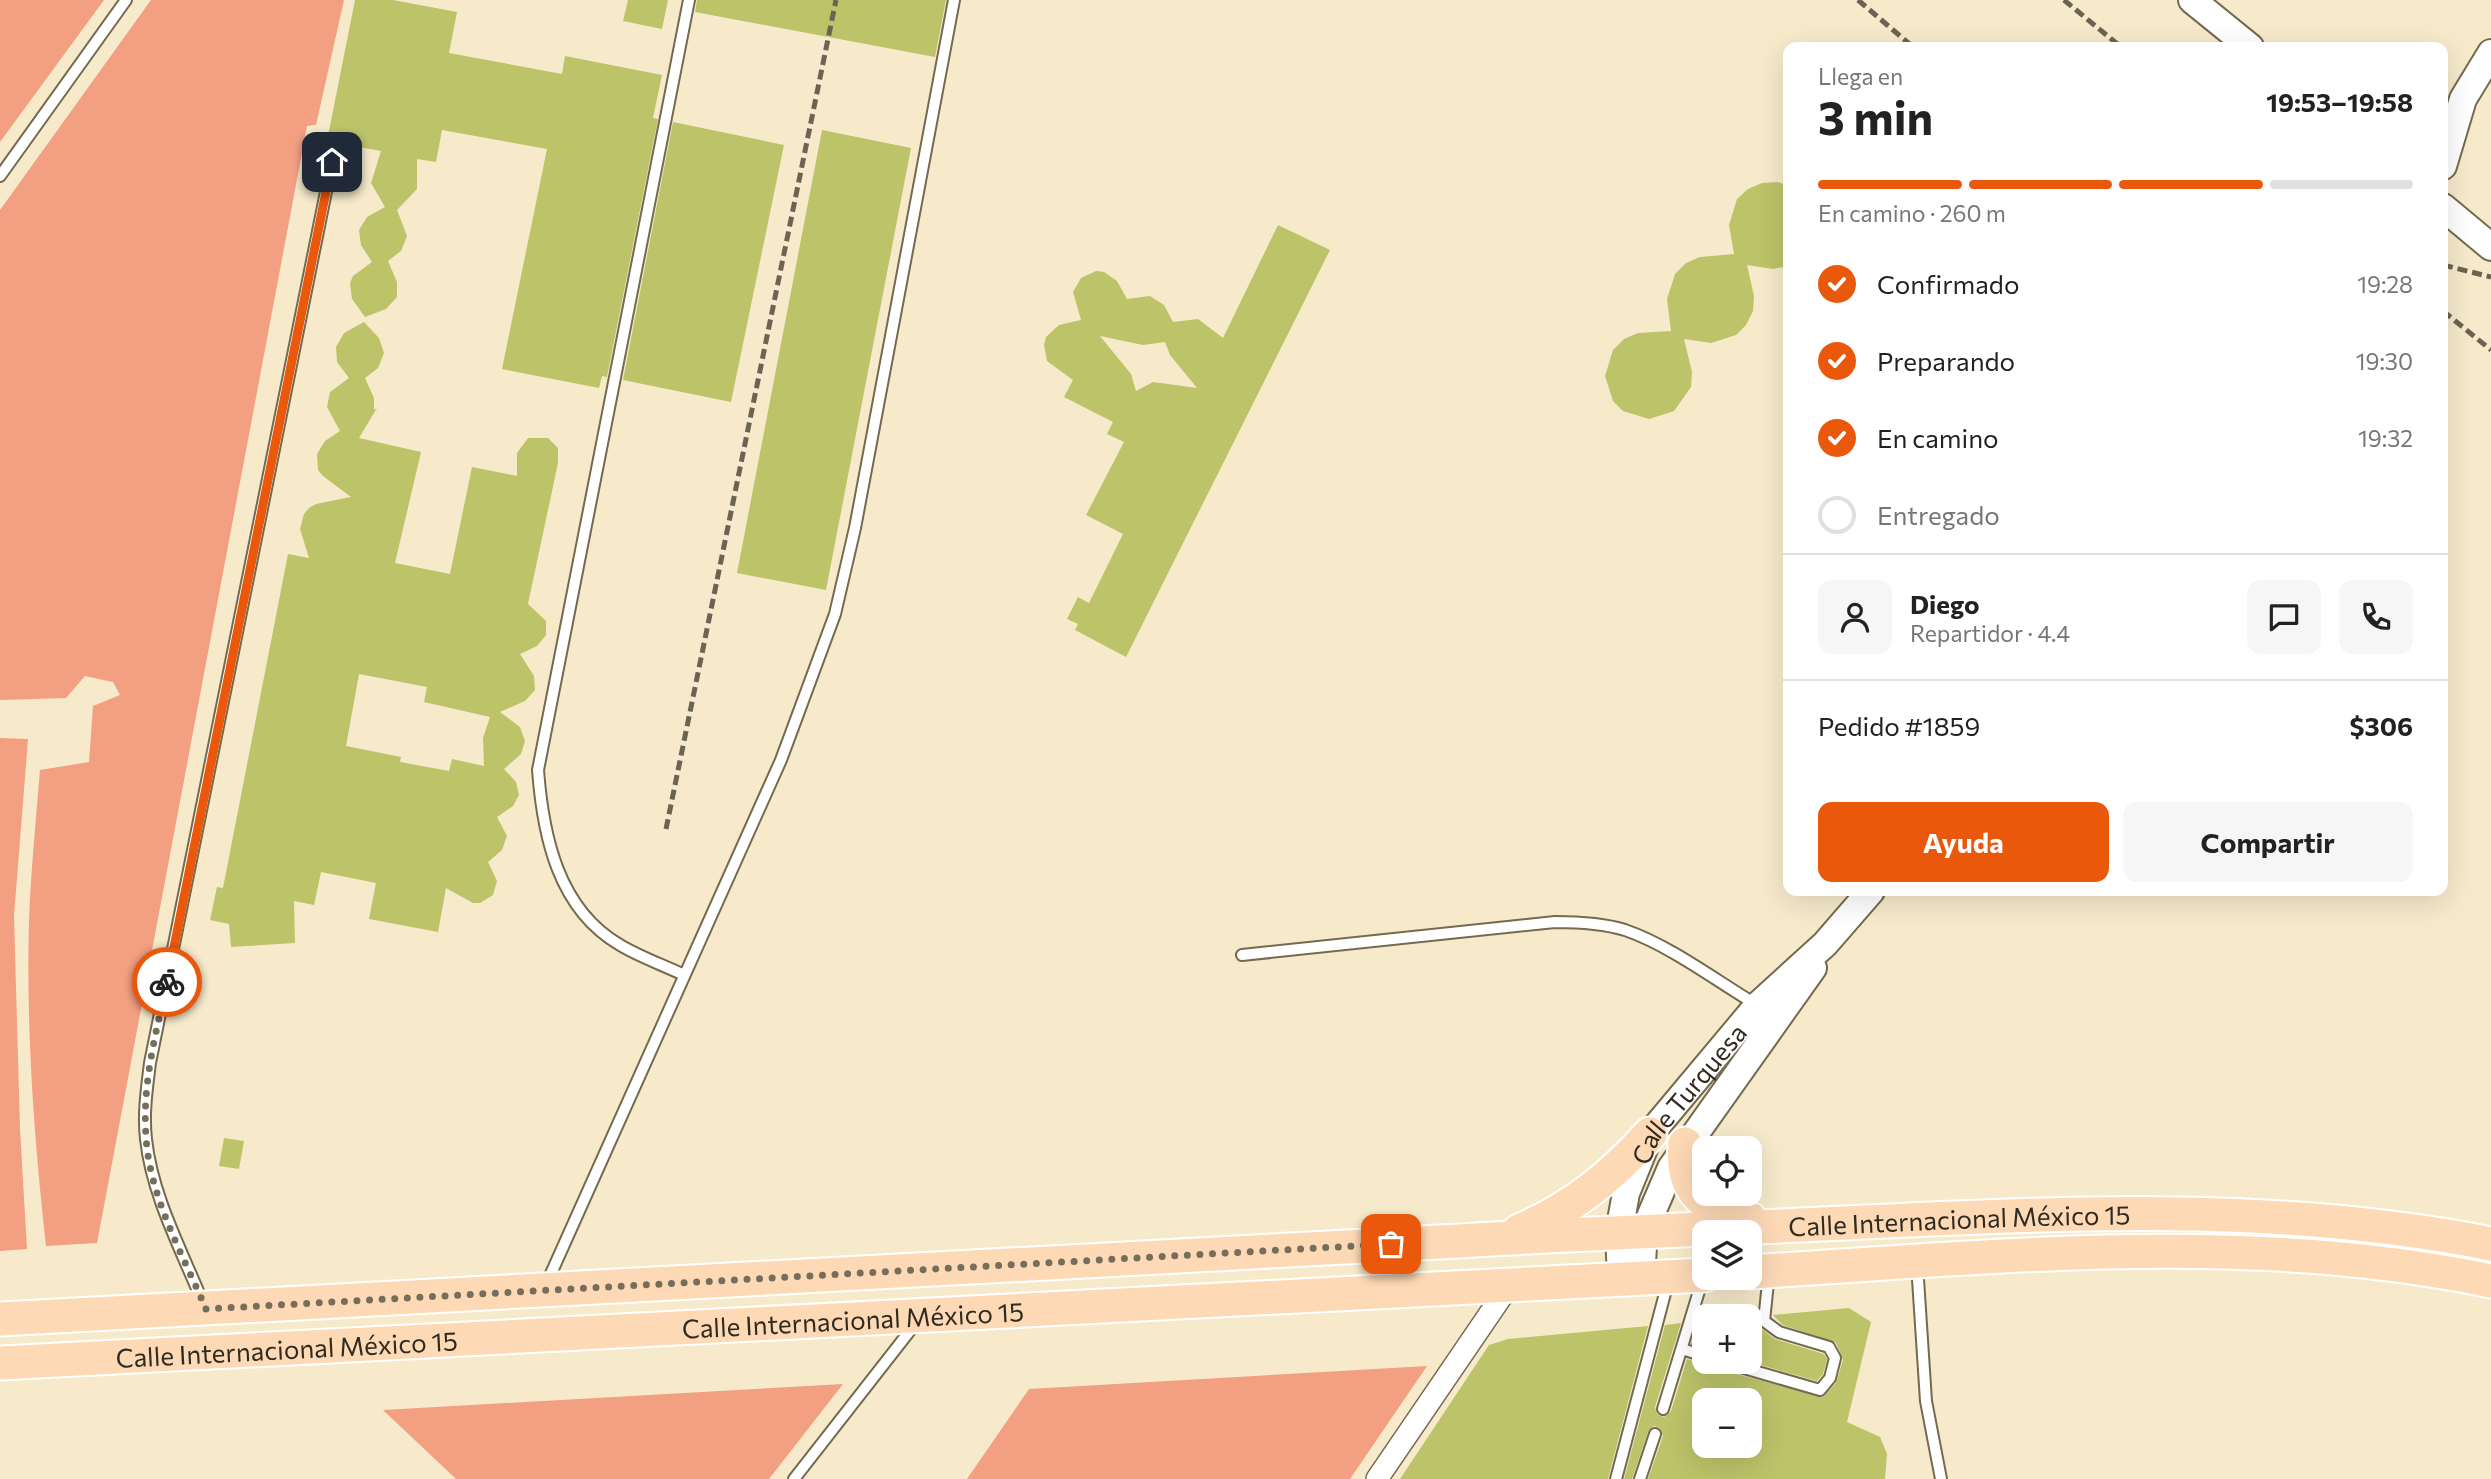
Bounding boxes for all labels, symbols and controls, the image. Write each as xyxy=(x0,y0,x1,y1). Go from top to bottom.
text: Llega en xyxy=(1818,62,1903,90)
text: 19:53–19:58 xyxy=(2266,86,2413,117)
text: 3 min xyxy=(1818,88,1933,144)
pin xyxy=(302,132,362,192)
icon: home xyxy=(313,143,351,181)
text: En camino · 260 m xyxy=(1818,199,2006,227)
icon: check xyxy=(1818,265,1856,303)
text: Confirmado xyxy=(1877,268,2019,299)
text: 19:28 xyxy=(2357,270,2413,298)
icon: check xyxy=(1818,342,1856,380)
text: Preparando xyxy=(1877,345,2015,376)
text: 19:30 xyxy=(2356,347,2413,375)
icon: check xyxy=(1818,419,1856,457)
text: En camino xyxy=(1877,422,1999,453)
text: 19:32 xyxy=(2358,424,2413,452)
text: Entregado xyxy=(1877,499,2000,530)
button: person xyxy=(1818,580,1892,654)
button: chat xyxy=(2247,580,2321,654)
button: phone xyxy=(2339,580,2413,654)
text: Diego xyxy=(1910,588,1980,619)
text: Repartidor · 4.4 xyxy=(1910,619,2070,647)
text: Pedido #1859 xyxy=(1818,710,1980,741)
text: $306 xyxy=(2350,710,2413,741)
button: Ayuda xyxy=(1818,802,2109,882)
button: Compartir xyxy=(2123,802,2413,882)
courier xyxy=(132,947,202,1017)
icon: bike xyxy=(148,963,186,1001)
street label: Calle Turquesa xyxy=(1624,1017,1752,1169)
map controls xyxy=(1692,1136,1762,1458)
button: locate xyxy=(1692,1136,1762,1206)
street label: Calle Internacional México 15 xyxy=(1788,1198,2131,1241)
pin xyxy=(1361,1214,1421,1274)
button: layers xyxy=(1692,1220,1762,1290)
icon: bag xyxy=(1372,1225,1410,1263)
street label: Calle Internacional México 15 xyxy=(681,1295,1025,1343)
button: + xyxy=(1692,1304,1762,1374)
street label: Calle Internacional México 15 xyxy=(115,1324,458,1373)
button: − xyxy=(1692,1388,1762,1458)

